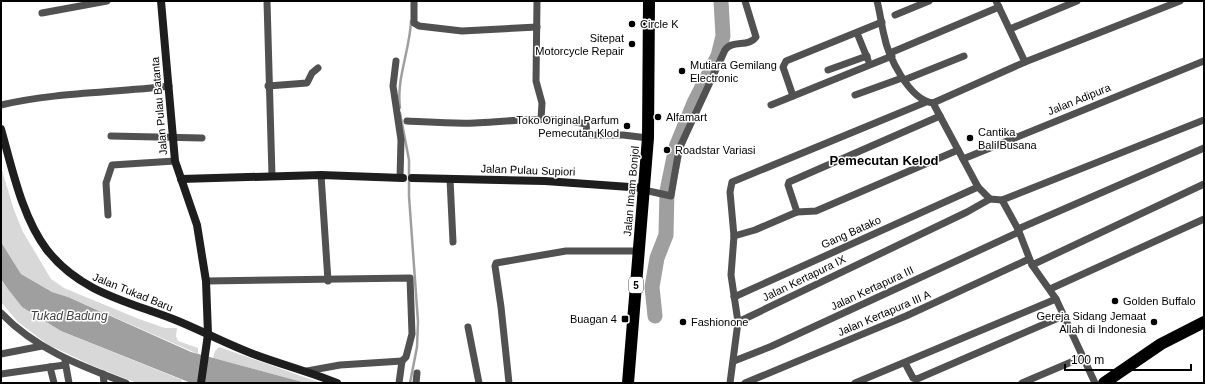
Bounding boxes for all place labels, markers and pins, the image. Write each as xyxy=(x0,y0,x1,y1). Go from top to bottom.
place label: Circle K xyxy=(640,18,679,30)
marker: Circle K xyxy=(627,19,637,29)
place label: Sitepat Motorcycle Repair xyxy=(535,32,624,57)
marker: Sitepat Motorcycle Repair xyxy=(627,39,637,49)
place label: Mutiara Gemilang Electronic xyxy=(690,59,777,84)
marker: Mutiara Gemilang Electronic xyxy=(677,66,687,76)
place label: Alfamart xyxy=(666,111,707,123)
marker: Alfamart xyxy=(653,112,663,122)
place label: Toko Original Parfum Pemecutan Klod xyxy=(516,114,619,139)
marker: Toko Original Parfum Pemecutan Klod xyxy=(622,121,632,131)
place label: Cantika Bali Busana xyxy=(978,126,1038,151)
marker: Cantika Bali Busana xyxy=(965,133,975,143)
place label: Roadstar Variasi xyxy=(675,144,756,156)
marker: Roadstar Variasi xyxy=(662,145,672,155)
place label: Golden Buffalo xyxy=(1123,295,1196,307)
marker: Golden Buffalo xyxy=(1110,296,1120,306)
place label: Gereja Sidang Jemaat Allah di Indonesia xyxy=(1037,310,1147,335)
place label: Buagan 4 xyxy=(570,313,617,325)
marker: Buagan 4 xyxy=(620,314,630,324)
place label: Fashionone xyxy=(691,316,749,328)
marker: Fashionone xyxy=(678,317,688,327)
marker: Gereja Sidang Jemaat Allah di Indonesia xyxy=(1149,317,1159,327)

